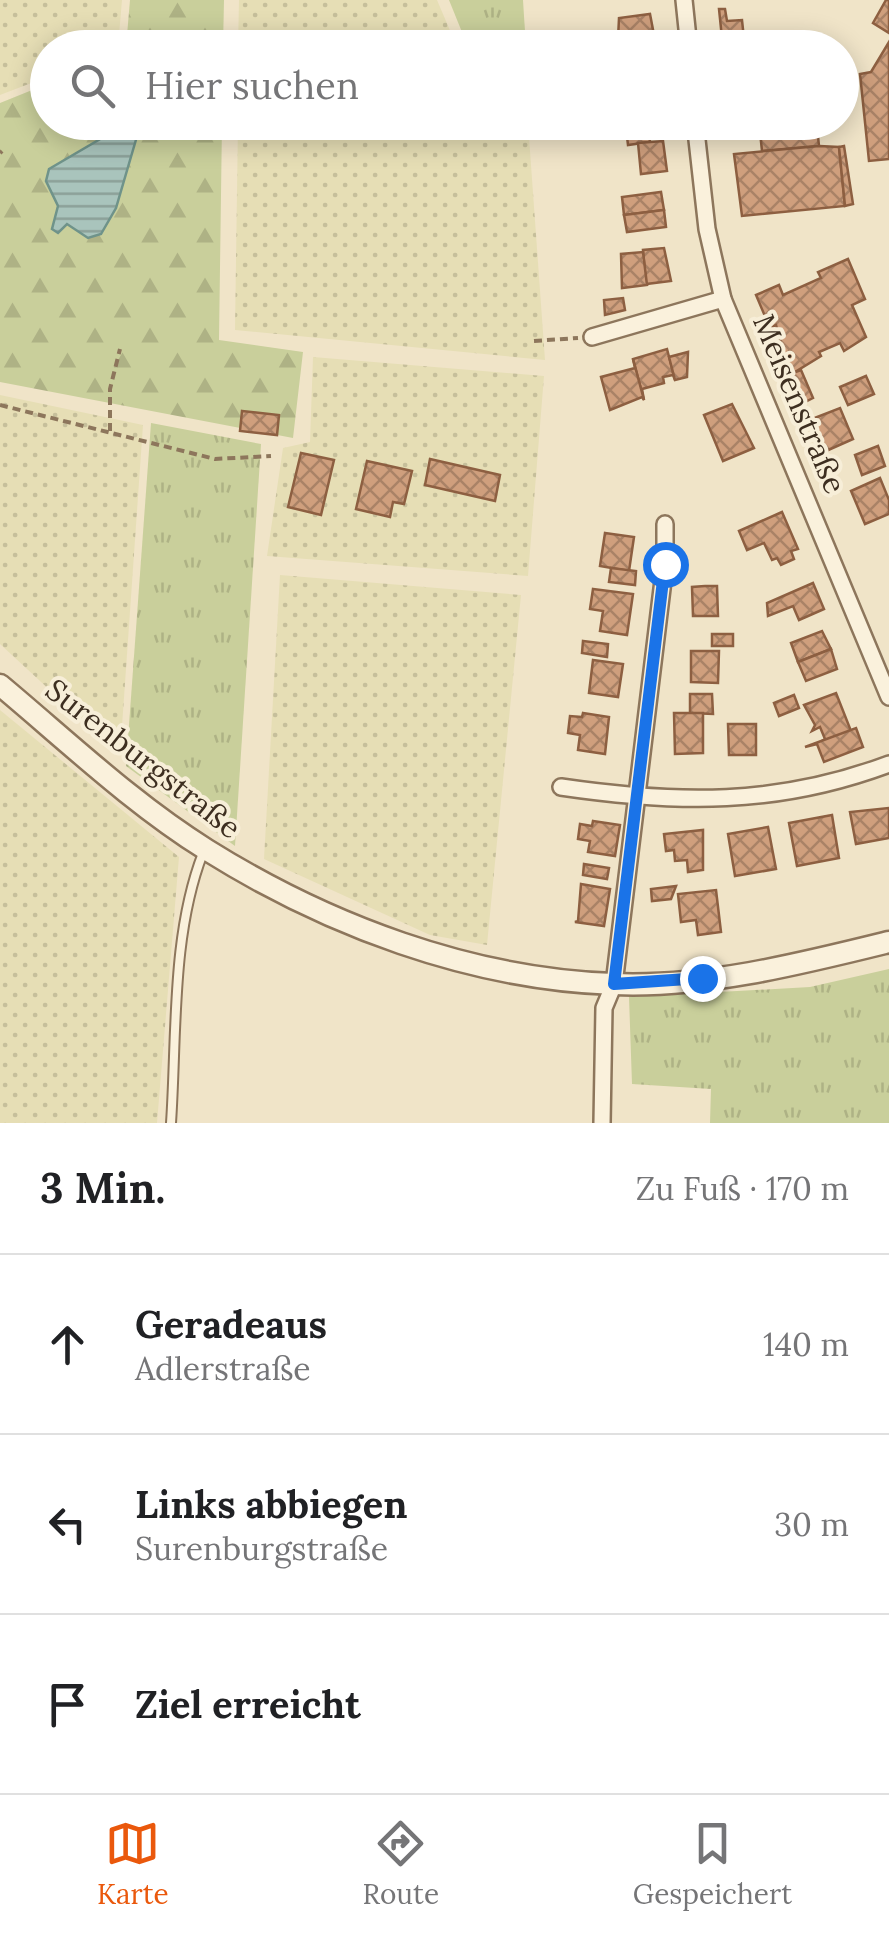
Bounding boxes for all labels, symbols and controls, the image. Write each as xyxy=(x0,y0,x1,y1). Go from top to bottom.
search box xyxy=(30,30,859,140)
icon: search xyxy=(65,58,120,113)
text: Hier suchen xyxy=(145,61,359,109)
street label: Meisenstraße xyxy=(745,308,855,499)
route start xyxy=(643,542,689,588)
street label: Surenburgstraße xyxy=(38,670,249,847)
route end xyxy=(680,956,726,1002)
text: 3 Min. xyxy=(40,1161,165,1215)
text: Zu Fuß · 170 m xyxy=(636,1168,849,1209)
text: Geradeaus xyxy=(135,1300,327,1348)
icon: ahead xyxy=(40,1317,95,1372)
text: 140 m xyxy=(763,1324,849,1365)
text: Adlerstraße xyxy=(135,1348,311,1389)
text: Links abbiegen xyxy=(135,1480,407,1528)
icon: left xyxy=(40,1497,95,1552)
text: 30 m xyxy=(774,1504,849,1545)
text: Surenburgstraße xyxy=(135,1528,388,1569)
icon: arrive xyxy=(40,1677,95,1732)
text: Ziel erreicht xyxy=(135,1680,361,1728)
tab: Karte xyxy=(97,1816,169,1912)
tab: Route xyxy=(363,1816,439,1912)
tab: Gespeichert xyxy=(633,1816,792,1912)

